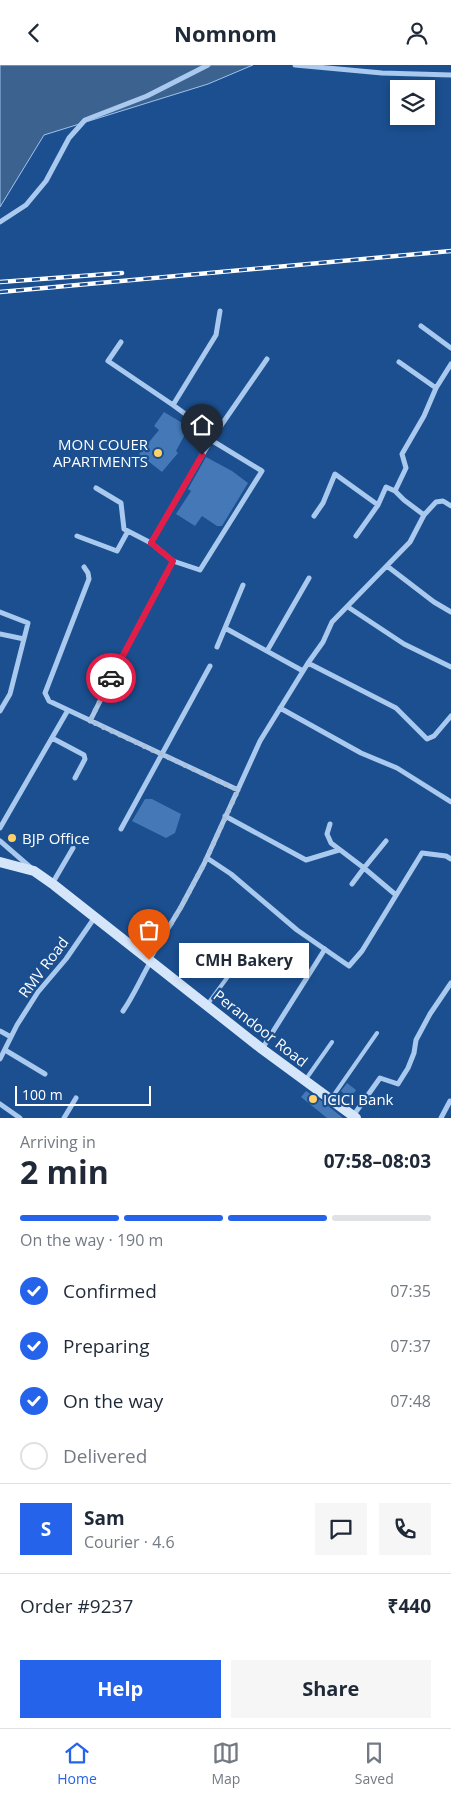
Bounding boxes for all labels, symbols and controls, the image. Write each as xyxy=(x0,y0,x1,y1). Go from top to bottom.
text: Nomnom xyxy=(174,18,277,48)
icon: back xyxy=(20,19,48,47)
icon: person xyxy=(403,19,431,47)
map controls xyxy=(390,80,435,125)
button: layers xyxy=(390,80,435,125)
pin xyxy=(181,404,223,455)
icon: home xyxy=(188,411,216,439)
place label: MON COUER APARTMENTS xyxy=(53,434,149,471)
marker: MON COUER APARTMENTS xyxy=(152,447,164,459)
courier xyxy=(86,653,136,703)
icon: car xyxy=(97,664,125,692)
place label: BJP Office xyxy=(22,828,90,848)
marker: BJP Office xyxy=(6,832,18,844)
pin xyxy=(128,909,170,960)
icon: bag xyxy=(135,916,163,944)
street label: RMV Road xyxy=(14,932,72,1002)
callout: CMH Bakery xyxy=(179,943,309,977)
text: CMH Bakery xyxy=(195,949,293,971)
street label: Perandoor Road xyxy=(210,985,312,1071)
scale bar xyxy=(15,1083,151,1106)
text: 100 m xyxy=(22,1085,63,1104)
place label: ICICI Bank xyxy=(323,1089,394,1109)
marker: ICICI Bank xyxy=(307,1093,319,1105)
text: Arriving in xyxy=(20,1131,96,1153)
text: 07:58–08:03 xyxy=(324,1148,431,1174)
text: 2 min xyxy=(20,1150,109,1193)
text: On the way · 190 m xyxy=(20,1229,163,1251)
icon: check xyxy=(20,1277,48,1305)
text: Confirmed xyxy=(63,1278,157,1304)
text: 07:35 xyxy=(390,1280,431,1302)
icon: check xyxy=(20,1332,48,1360)
text: Preparing xyxy=(63,1333,150,1359)
text: 07:37 xyxy=(390,1335,431,1357)
icon: check xyxy=(20,1387,48,1415)
text: On the way xyxy=(63,1388,163,1414)
text: 07:48 xyxy=(390,1390,431,1412)
text: Delivered xyxy=(63,1443,147,1469)
button: chat xyxy=(315,1503,367,1555)
button: phone xyxy=(379,1503,431,1555)
text: Sam xyxy=(84,1505,125,1531)
text: S xyxy=(41,1516,51,1542)
text: Courier · 4.6 xyxy=(84,1531,175,1553)
text: Order #9237 xyxy=(20,1593,133,1619)
text: ₹440 xyxy=(388,1593,431,1619)
button: Help xyxy=(20,1660,221,1718)
button: Share xyxy=(231,1660,431,1718)
tab: Home xyxy=(57,1739,97,1788)
tab: Map xyxy=(211,1739,240,1788)
tab: Saved xyxy=(355,1739,394,1788)

